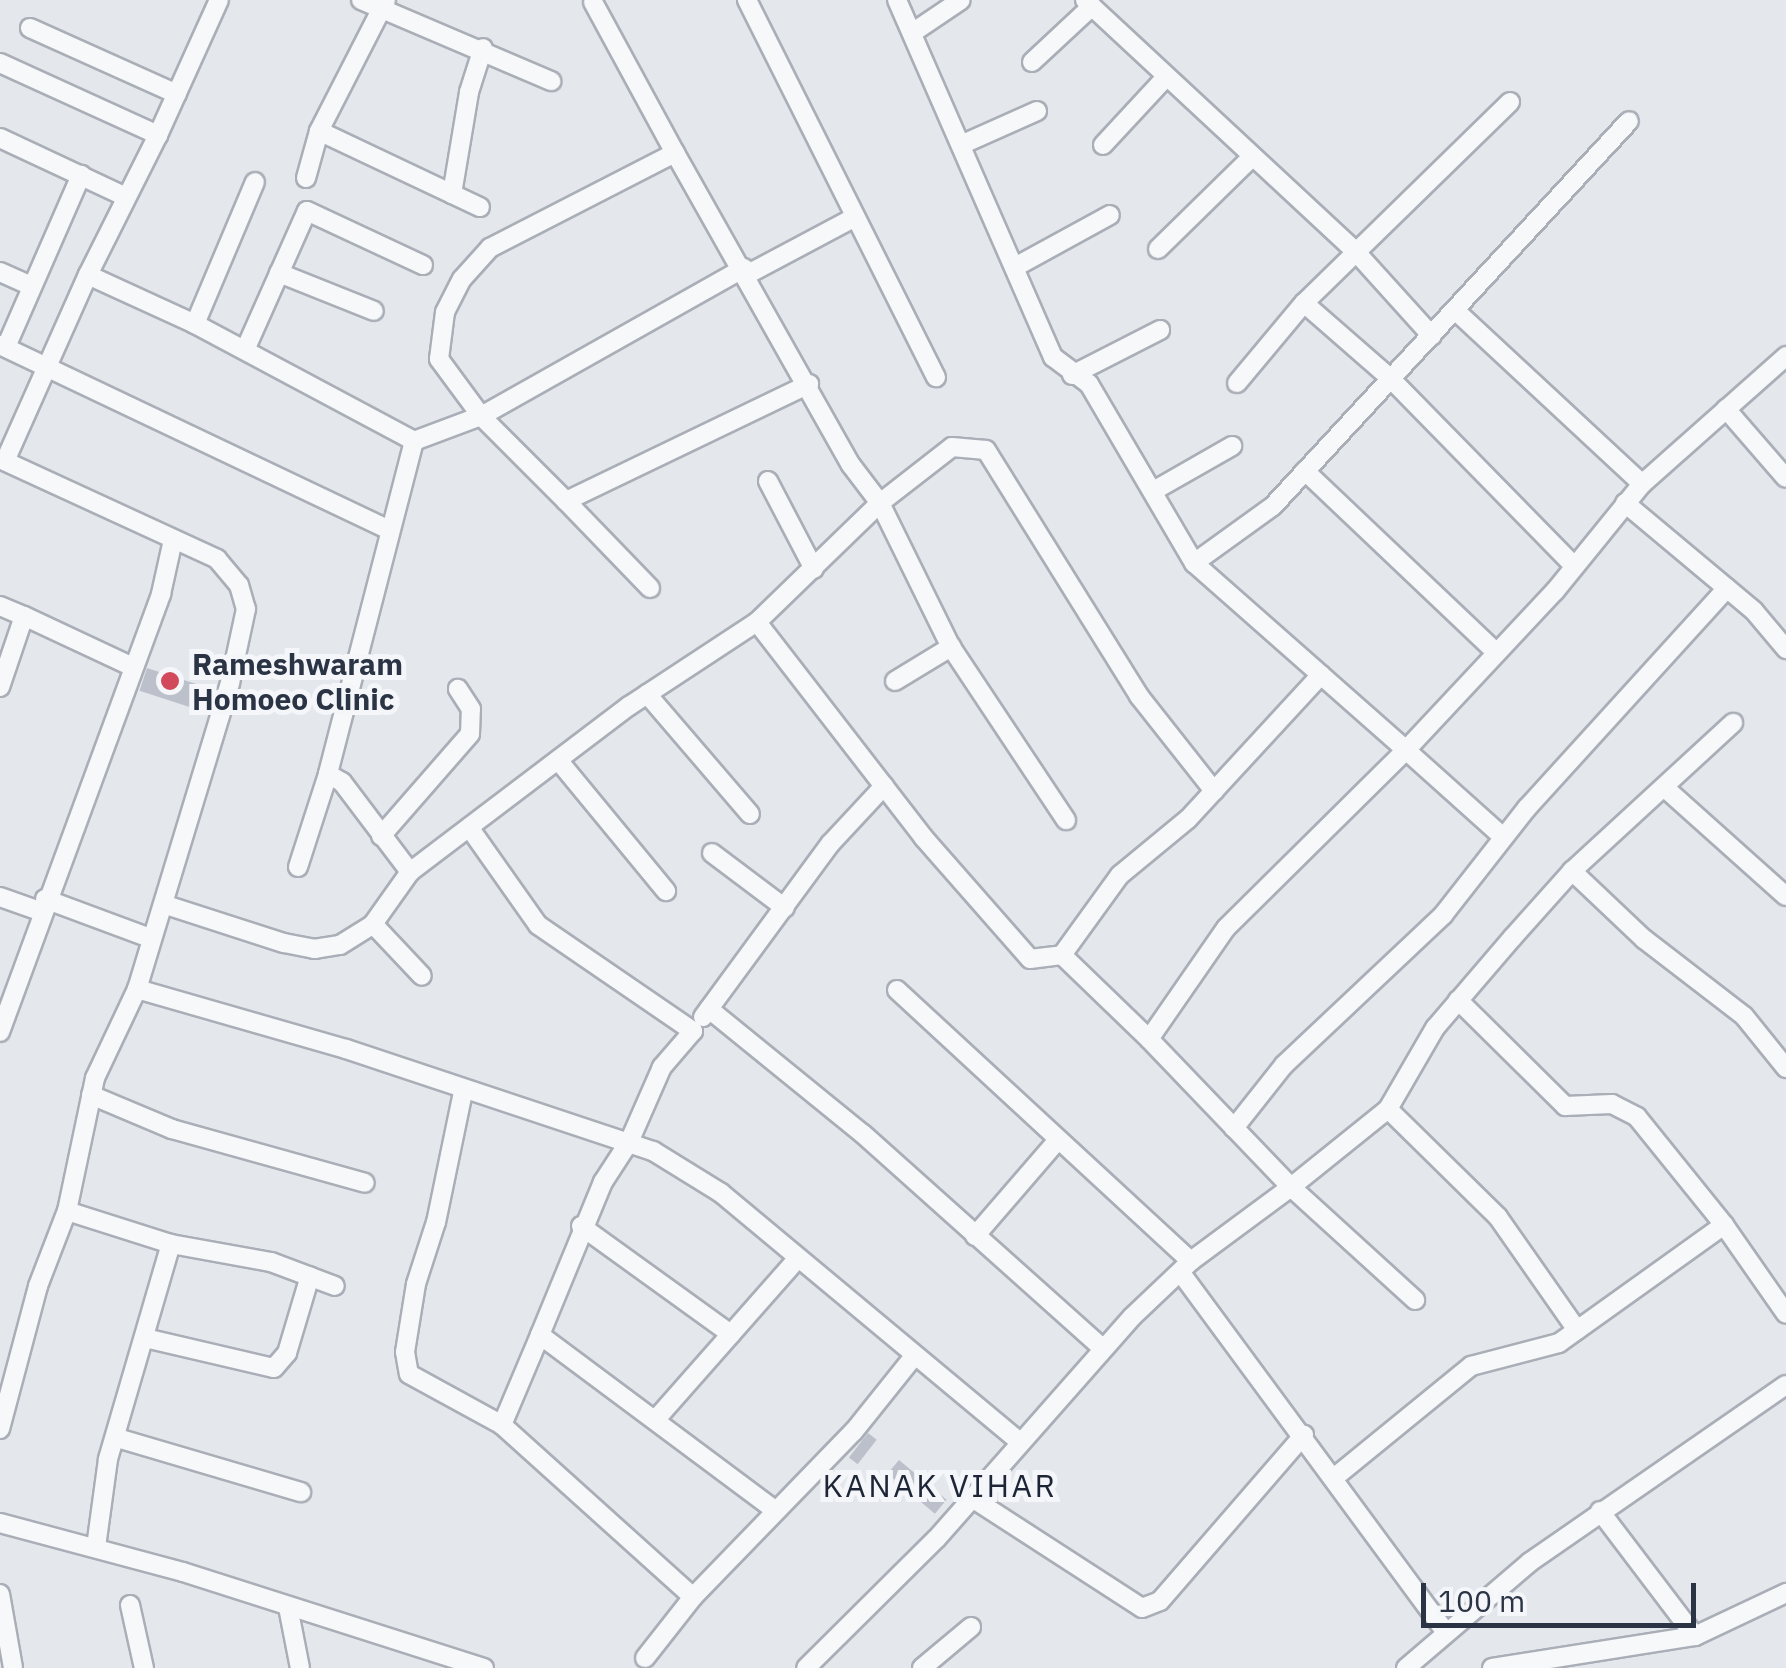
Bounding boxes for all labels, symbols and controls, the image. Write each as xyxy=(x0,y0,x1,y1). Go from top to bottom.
place label: Rameshwaram Homoeo Clinic xyxy=(192,646,403,716)
marker: Rameshwaram Homoeo Clinic xyxy=(157,668,183,694)
district label: KANAK VIHAR xyxy=(822,1466,1058,1504)
scale bar xyxy=(1426,1563,1701,1625)
text: 100 m xyxy=(1438,1581,1525,1620)

